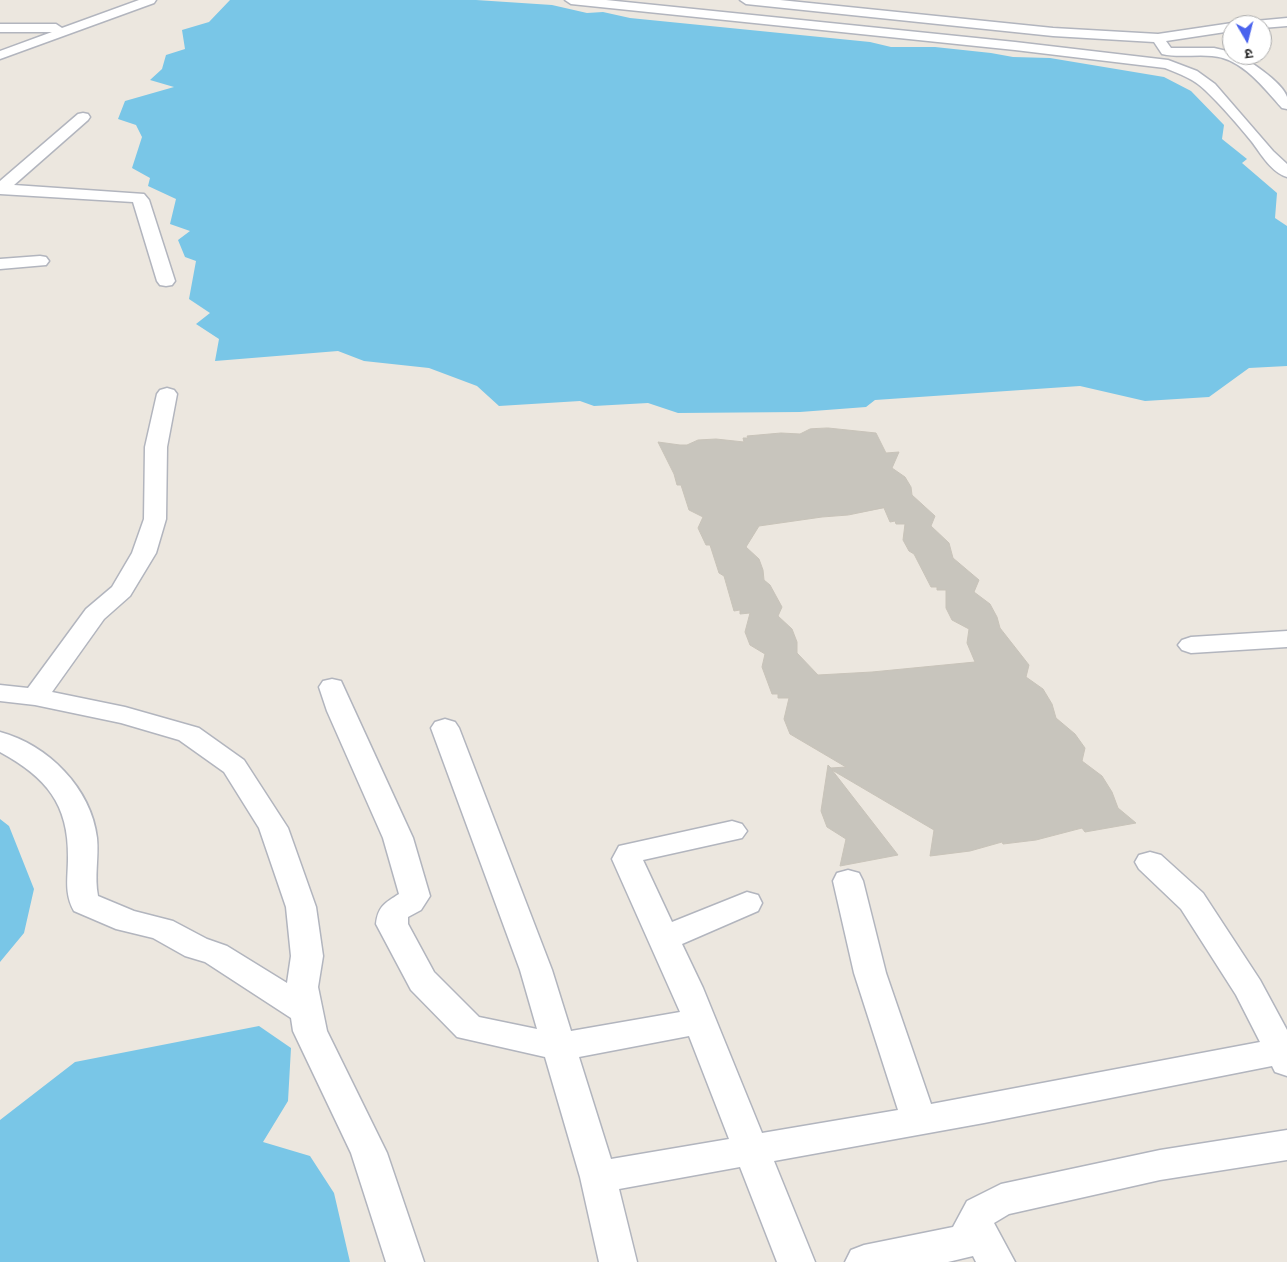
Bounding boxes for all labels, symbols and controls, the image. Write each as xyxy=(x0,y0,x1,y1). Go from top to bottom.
north arrow xyxy=(1222,15,1272,65)
text: उ xyxy=(1244,44,1254,64)

